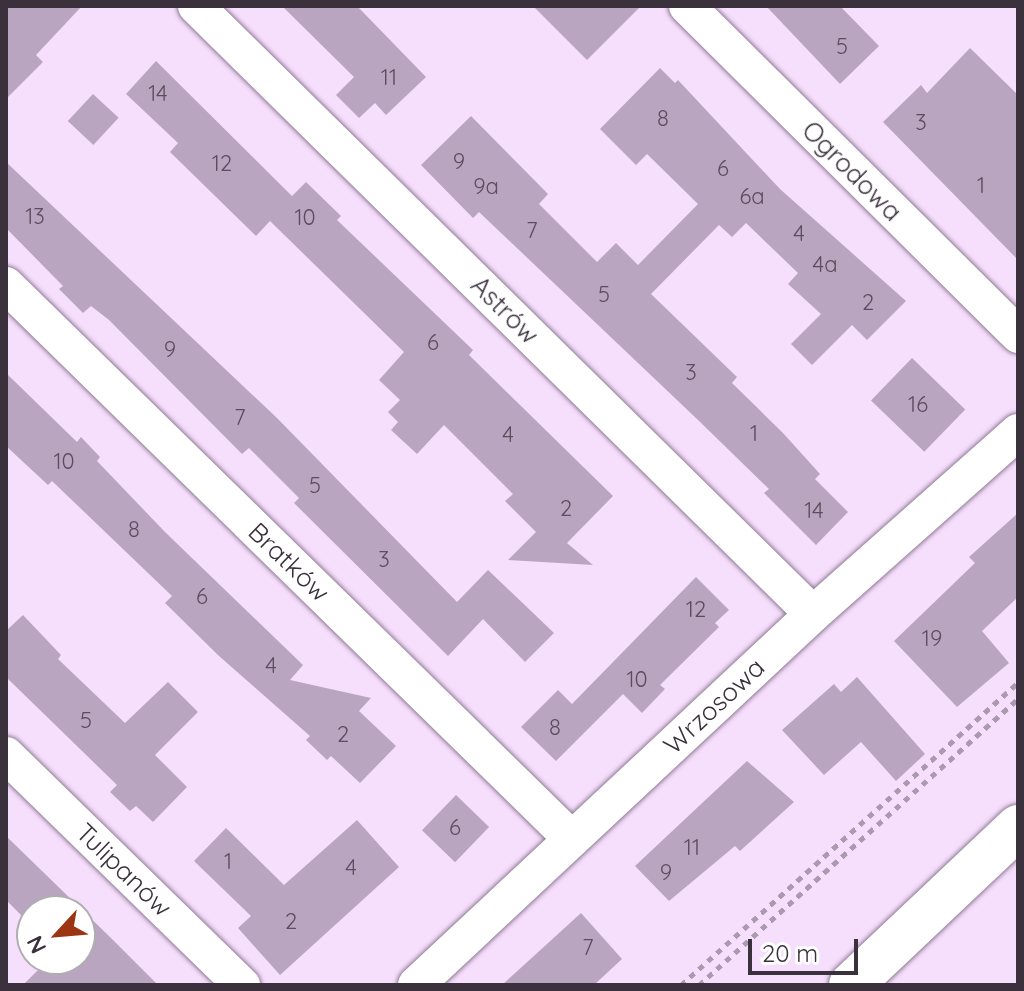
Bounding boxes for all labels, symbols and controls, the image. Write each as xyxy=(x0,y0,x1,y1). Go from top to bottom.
house number: 5 xyxy=(836,34,848,60)
house number: 11 xyxy=(381,65,397,91)
house number: 14 xyxy=(148,81,168,107)
house number: 8 xyxy=(657,106,669,132)
house number: 3 xyxy=(915,110,927,136)
street label: Ogrodowa xyxy=(796,115,908,227)
house number: 9 xyxy=(453,149,465,175)
house number: 12 xyxy=(212,151,232,177)
house number: 6 xyxy=(717,156,729,182)
house number: 1 xyxy=(977,173,985,199)
house number: 9a xyxy=(473,174,499,200)
house number: 6a xyxy=(739,184,765,210)
house number: 13 xyxy=(25,204,45,230)
house number: 10 xyxy=(294,205,316,231)
house number: 7 xyxy=(526,218,538,244)
house number: 4 xyxy=(793,221,805,247)
house number: 4a xyxy=(813,252,837,278)
street label: Astrów xyxy=(465,270,545,350)
house number: 5 xyxy=(598,282,610,308)
house number: 2 xyxy=(862,290,874,316)
house number: 6 xyxy=(427,330,439,356)
house number: 9 xyxy=(164,337,176,363)
house number: 3 xyxy=(685,360,697,386)
house number: 16 xyxy=(908,392,928,418)
house number: 7 xyxy=(234,405,246,431)
house number: 1 xyxy=(750,421,758,447)
house number: 4 xyxy=(502,422,514,448)
house number: 10 xyxy=(53,449,75,475)
house number: 5 xyxy=(309,473,321,499)
house number: 2 xyxy=(560,496,572,522)
house number: 14 xyxy=(804,498,824,524)
street label: Bratków xyxy=(242,516,336,608)
house number: 8 xyxy=(128,517,140,543)
house number: 3 xyxy=(378,547,390,573)
house number: 6 xyxy=(196,584,208,610)
house number: 12 xyxy=(686,597,706,623)
house number: 19 xyxy=(922,626,942,652)
street label: Wrzosowa xyxy=(657,652,771,760)
house number: 4 xyxy=(265,653,277,679)
house number: 10 xyxy=(626,667,648,693)
house number: 5 xyxy=(80,708,92,734)
house number: 8 xyxy=(549,715,561,741)
house number: 2 xyxy=(337,722,349,748)
house number: 6 xyxy=(449,815,461,841)
street label: Tulipanów xyxy=(70,817,178,923)
house number: 11 xyxy=(684,835,700,861)
house number: 1 xyxy=(224,849,232,875)
house number: 4 xyxy=(345,855,357,881)
house number: 9 xyxy=(660,860,672,886)
north arrow xyxy=(16,895,96,975)
house number: 2 xyxy=(285,909,297,935)
scale bar xyxy=(752,923,862,973)
text: N xyxy=(20,931,52,958)
house number: 7 xyxy=(582,935,594,961)
text: 20 m xyxy=(762,938,818,968)

